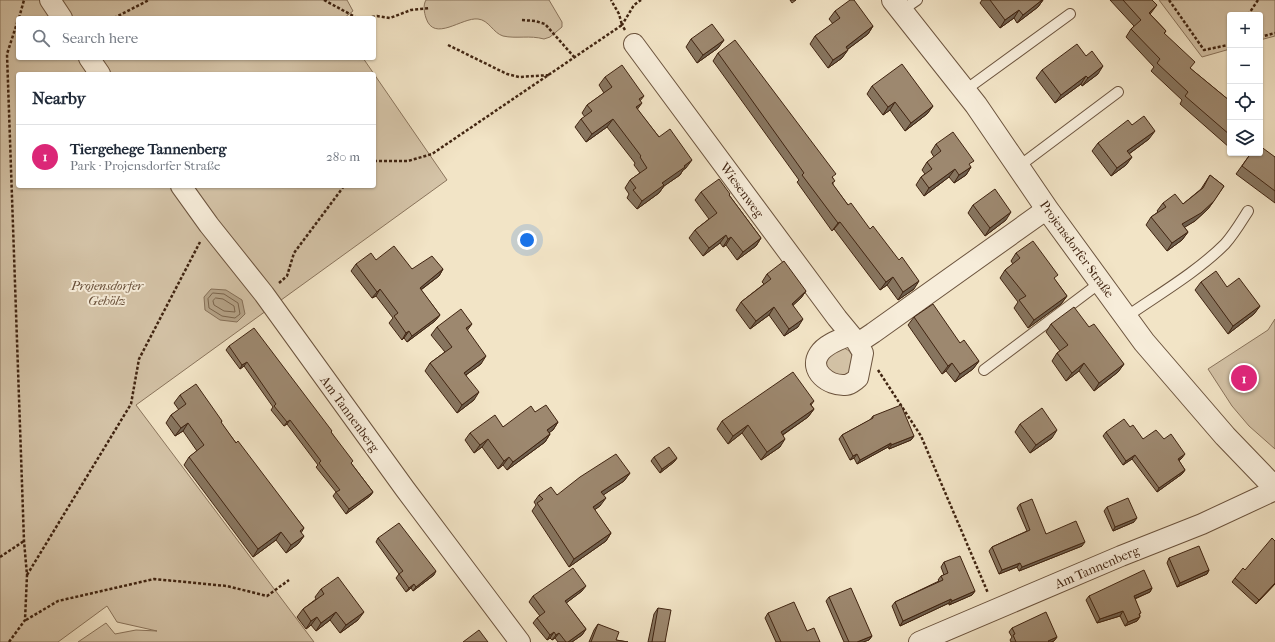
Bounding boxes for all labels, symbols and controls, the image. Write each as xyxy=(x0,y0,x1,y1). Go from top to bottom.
map controls xyxy=(1227,12,1263,156)
button: + xyxy=(1227,12,1263,48)
search box xyxy=(16,16,376,60)
icon: search xyxy=(30,27,52,49)
text: Search here xyxy=(62,29,138,47)
button: − xyxy=(1227,48,1263,84)
button: locate xyxy=(1227,84,1263,120)
text: Nearby xyxy=(32,88,86,108)
button: layers xyxy=(1227,120,1263,156)
text: Tiergehege Tannenberg xyxy=(70,140,226,158)
text: 1 xyxy=(43,149,47,164)
text: 280 m xyxy=(326,149,360,164)
text: Park · Projensdorfer Straße xyxy=(70,158,220,173)
street label: Wiesenweg xyxy=(716,159,768,221)
street label: Projensdorfer Straße xyxy=(1037,198,1118,301)
your location xyxy=(517,230,537,250)
park label: Projensdorfer Gehölz xyxy=(70,278,144,308)
pin: 1 xyxy=(1231,363,1257,393)
street label: Am Tannenberg xyxy=(317,372,383,456)
street label: Am Tannenberg xyxy=(1052,542,1142,592)

